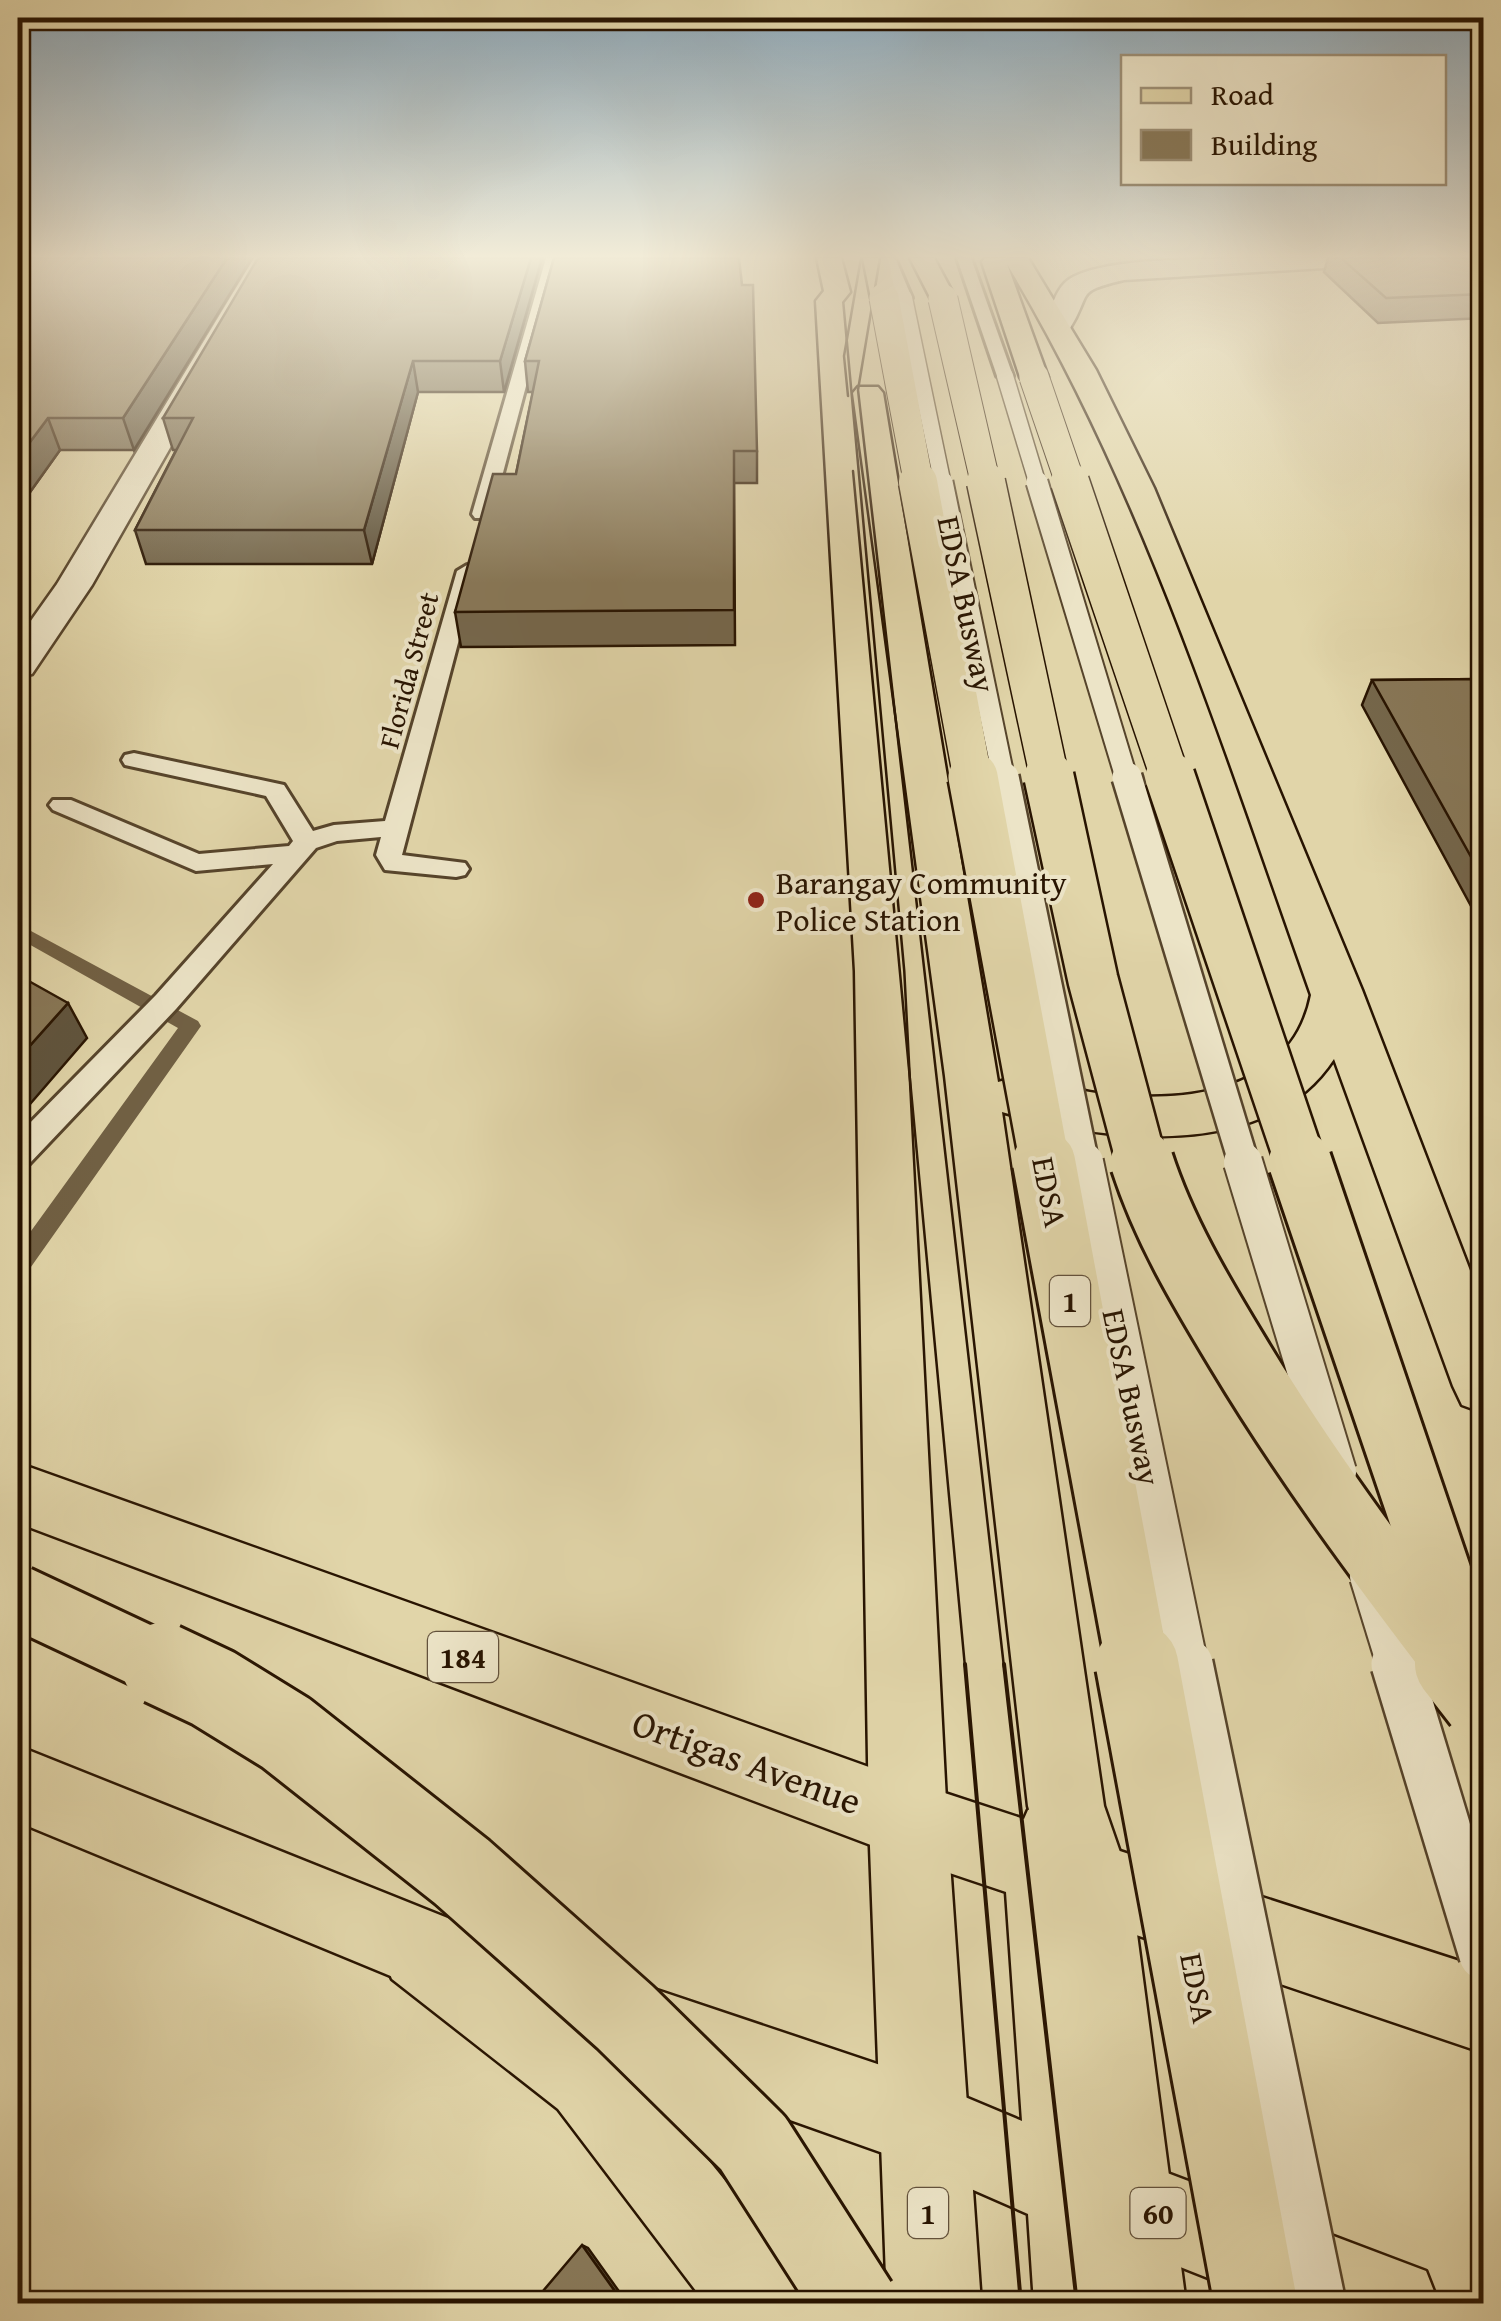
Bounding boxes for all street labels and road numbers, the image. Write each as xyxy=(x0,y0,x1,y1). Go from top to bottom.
street label: EDSA Busway xyxy=(925,511,1009,697)
street label: Florida Street xyxy=(367,587,449,753)
street label: EDSA xyxy=(1020,1153,1080,1232)
road number: 1 xyxy=(1050,1276,1090,1326)
street label: EDSA Busway xyxy=(1090,1304,1174,1490)
road number: 184 xyxy=(428,1632,498,1682)
street label: Ortigas Avenue xyxy=(625,1694,869,1828)
street label: EDSA xyxy=(1168,1949,1228,2028)
road number: 1 xyxy=(908,2188,948,2238)
road number: 60 xyxy=(1130,2188,1186,2238)

